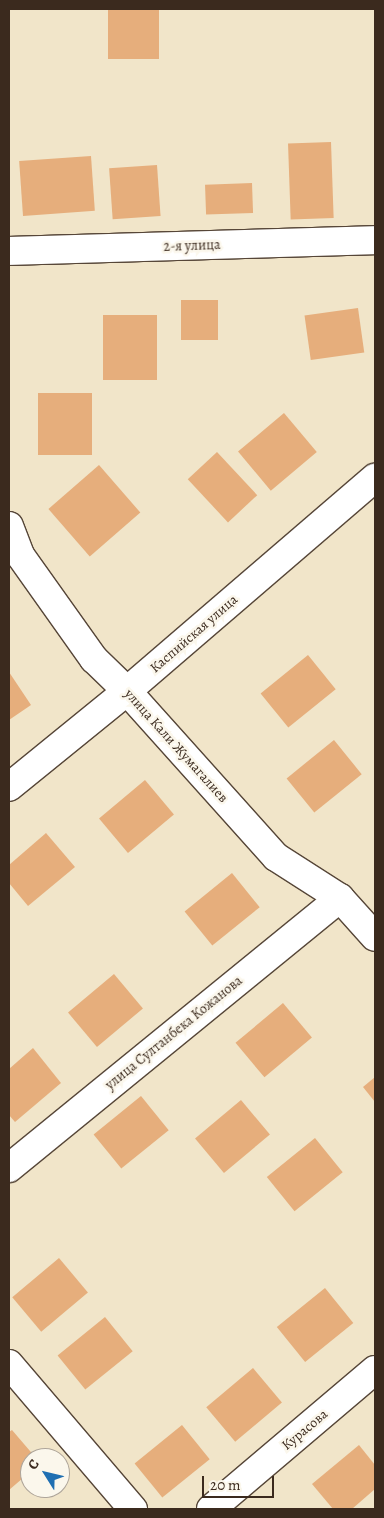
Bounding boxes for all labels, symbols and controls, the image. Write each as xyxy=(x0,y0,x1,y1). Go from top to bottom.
street label: 2-я улица xyxy=(163,237,221,255)
street label: Каспийская улица xyxy=(147,591,241,677)
street label: улица Кали Жумагалиев xyxy=(121,686,231,806)
street label: улица Султанбека Кожанова xyxy=(102,972,246,1094)
street label: Курасова xyxy=(279,1406,331,1454)
north arrow xyxy=(20,1448,70,1498)
text: С xyxy=(23,1455,43,1474)
scale bar xyxy=(204,1466,276,1498)
text: 20 m xyxy=(210,1475,241,1495)

